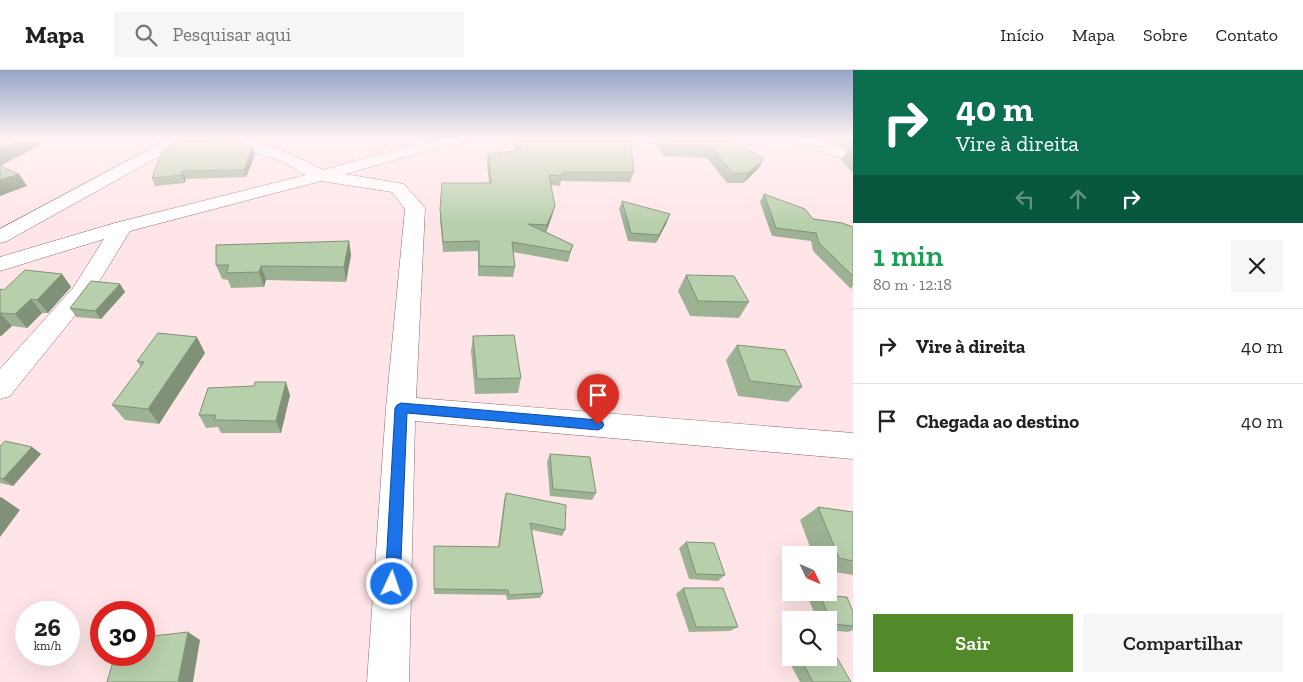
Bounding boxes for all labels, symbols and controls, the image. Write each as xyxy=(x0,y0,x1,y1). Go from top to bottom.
search box xyxy=(114,12,464,57)
text: Mapa xyxy=(25,20,84,49)
icon: search xyxy=(132,21,160,49)
text: Pesquisar aqui xyxy=(172,23,291,46)
text: Início xyxy=(1000,24,1044,46)
text: Mapa xyxy=(1072,24,1115,46)
text: Sobre xyxy=(1143,24,1188,46)
text: Contato xyxy=(1216,24,1278,46)
text: 40 m xyxy=(956,88,1033,130)
icon: right xyxy=(873,90,938,155)
text: Vire à direita xyxy=(956,130,1079,157)
icon: left xyxy=(1011,185,1039,213)
icon: ahead xyxy=(1064,185,1092,213)
icon: right xyxy=(1117,185,1145,213)
text: 1 min xyxy=(873,238,943,274)
button: close xyxy=(1231,240,1283,292)
text: 80 m · 12:18 xyxy=(873,275,952,294)
icon: right xyxy=(873,332,901,360)
text: Vire à direita xyxy=(916,335,1025,358)
text: 40 m xyxy=(1241,335,1283,358)
pin xyxy=(577,374,619,425)
icon: arrive xyxy=(584,381,612,409)
icon: arrive xyxy=(873,407,901,435)
text: Chegada ao destino xyxy=(916,410,1079,433)
text: 40 m xyxy=(1241,410,1283,433)
north arrow xyxy=(782,546,838,601)
map controls xyxy=(782,546,837,666)
position arrow xyxy=(365,557,417,609)
speed limit sign: 30 xyxy=(90,601,155,666)
button: search xyxy=(782,611,837,666)
text: 26 xyxy=(34,612,61,642)
button: Sair xyxy=(873,614,1073,672)
button: Compartilhar xyxy=(1083,614,1283,672)
text: km/h xyxy=(34,639,61,653)

